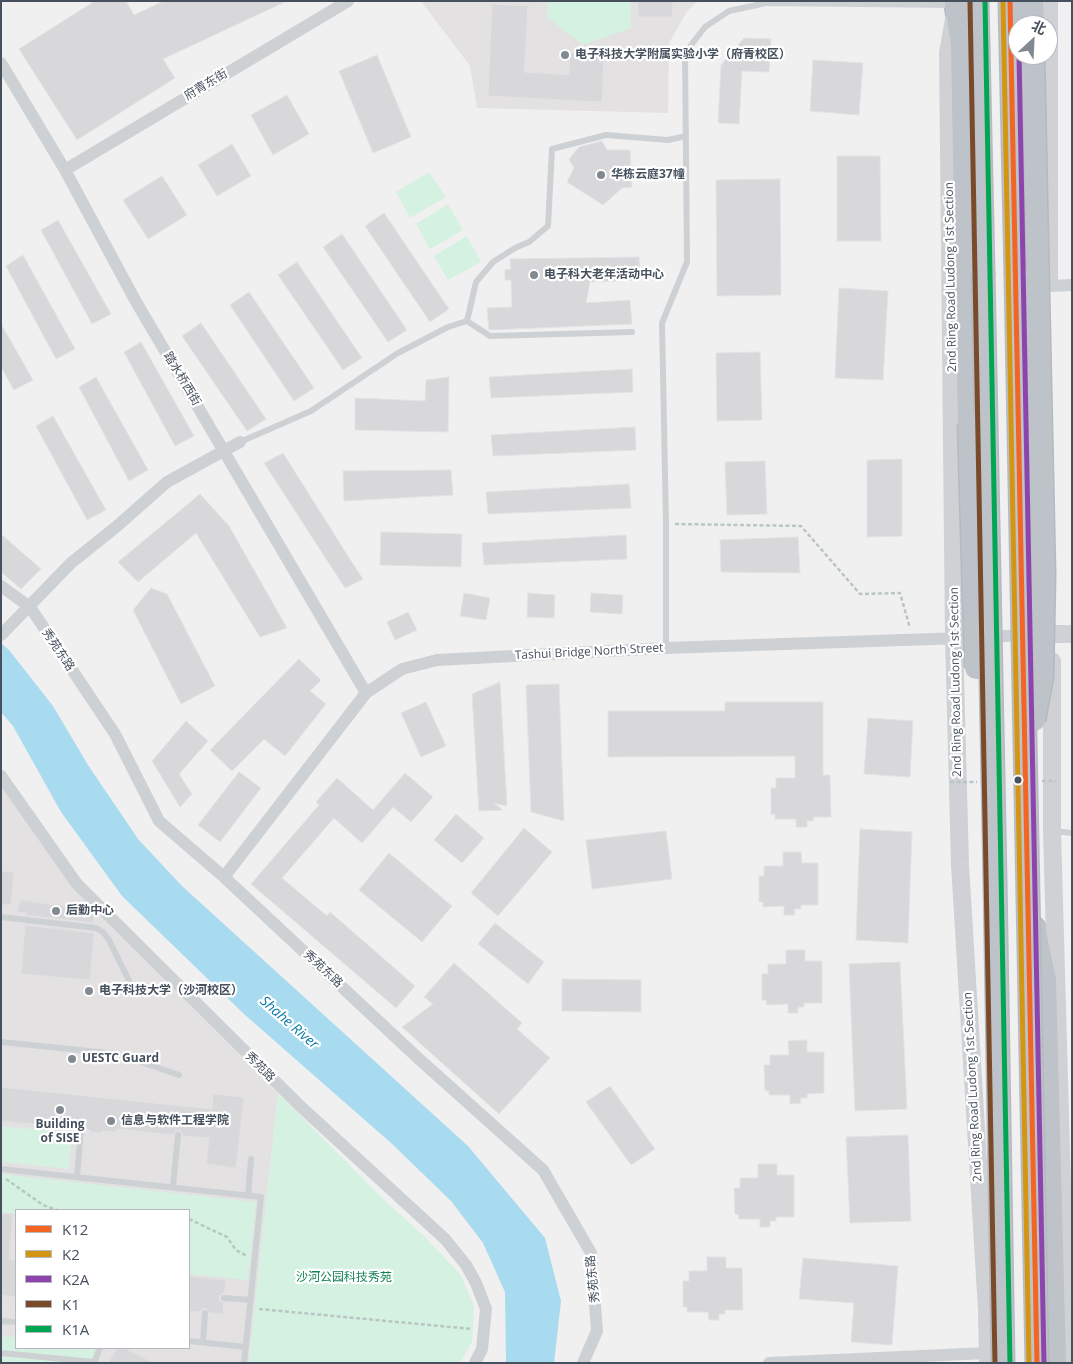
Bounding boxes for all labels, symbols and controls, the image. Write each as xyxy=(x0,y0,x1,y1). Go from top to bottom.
north arrow xyxy=(1008,15,1058,65)
text: 北 xyxy=(1029,15,1049,38)
place label: 电子科技大学附属实验小学（府青校区） xyxy=(575,48,791,62)
marker: 电子科技大学附属实验小学（府青校区） xyxy=(559,49,571,61)
street label: 府青东街 xyxy=(182,66,230,104)
place label: 华栋云庭37幢 xyxy=(611,168,685,182)
marker: 华栋云庭37幢 xyxy=(595,169,607,181)
street label: 2nd Ring Road Ludong 1st Section xyxy=(942,182,960,372)
place label: 电子科大老年活动中心 xyxy=(544,268,664,282)
marker: 电子科大老年活动中心 xyxy=(528,269,540,281)
street label: 踏水桥西街 xyxy=(160,350,204,408)
street label: 2nd Ring Road Ludong 1st Section xyxy=(947,587,965,777)
street label: 秀苑东路 xyxy=(39,626,77,674)
street label: Tashui Bridge North Street xyxy=(514,641,664,663)
unlabelled marker xyxy=(1013,775,1023,785)
place label: 后勤中心 xyxy=(66,904,114,918)
marker: 后勤中心 xyxy=(50,905,62,917)
street label: 秀苑东路 xyxy=(301,947,345,991)
place label: 电子科技大学（沙河校区） xyxy=(99,984,243,998)
marker: 电子科技大学（沙河校区） xyxy=(83,985,95,997)
street label: 2nd Ring Road Ludong 1st Section xyxy=(961,992,985,1182)
water label: Shahe River xyxy=(256,993,322,1053)
street label: 秀苑路 xyxy=(242,1049,278,1085)
place label: UESTC Guard xyxy=(82,1052,159,1066)
marker: UESTC Guard xyxy=(66,1053,78,1065)
marker: Building of SISE xyxy=(54,1104,66,1116)
place label: 信息与软件工程学院 xyxy=(121,1114,229,1128)
marker: 信息与软件工程学院 xyxy=(105,1115,117,1127)
place label: Building of SISE xyxy=(35,1118,85,1146)
legend xyxy=(15,1209,190,1349)
text: K12 xyxy=(62,1219,88,1239)
text: K2 xyxy=(62,1244,80,1264)
street label: 秀苑东路 xyxy=(583,1254,603,1304)
text: K2A xyxy=(62,1269,89,1289)
park label: 沙河公园科技秀苑 xyxy=(296,1271,392,1285)
text: K1 xyxy=(62,1294,80,1314)
text: K1A xyxy=(62,1319,89,1339)

